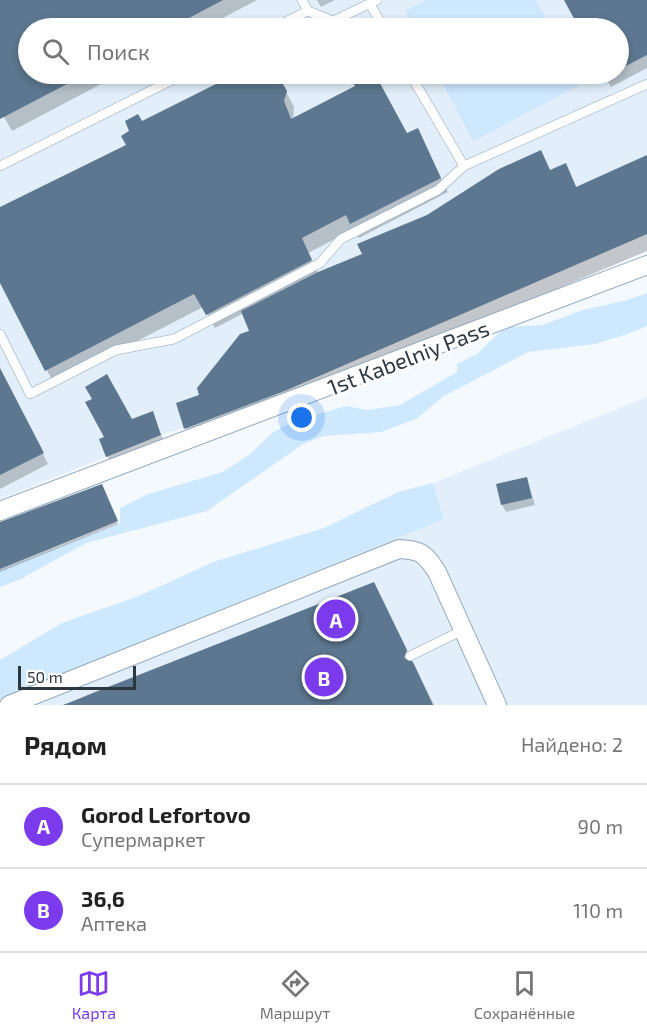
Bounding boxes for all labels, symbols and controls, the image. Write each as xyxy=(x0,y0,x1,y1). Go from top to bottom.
search box xyxy=(18,18,629,84)
icon: search xyxy=(39,35,72,68)
text: Поиск xyxy=(87,38,150,64)
street label: 1st Kabelniy Pass xyxy=(324,314,492,400)
your location xyxy=(287,403,316,432)
pin: A xyxy=(316,596,356,642)
pin: B xyxy=(304,654,344,700)
scale bar xyxy=(18,663,136,690)
text: 50 m xyxy=(27,667,63,686)
text: Рядом xyxy=(24,729,107,760)
text: Найдено: 2 xyxy=(521,732,623,756)
text: Gorod Lefortovo xyxy=(81,801,251,827)
text: A xyxy=(37,814,50,838)
text: 90 m xyxy=(578,814,623,838)
text: Супермаркет xyxy=(81,827,205,851)
text: 36,6 xyxy=(81,885,125,911)
text: B xyxy=(37,898,50,922)
text: 110 m xyxy=(573,898,623,922)
text: Аптека xyxy=(81,911,147,935)
tab: Карта xyxy=(72,967,116,1022)
tab: Маршрут xyxy=(260,967,330,1022)
tab: Сохранённые xyxy=(474,967,575,1022)

